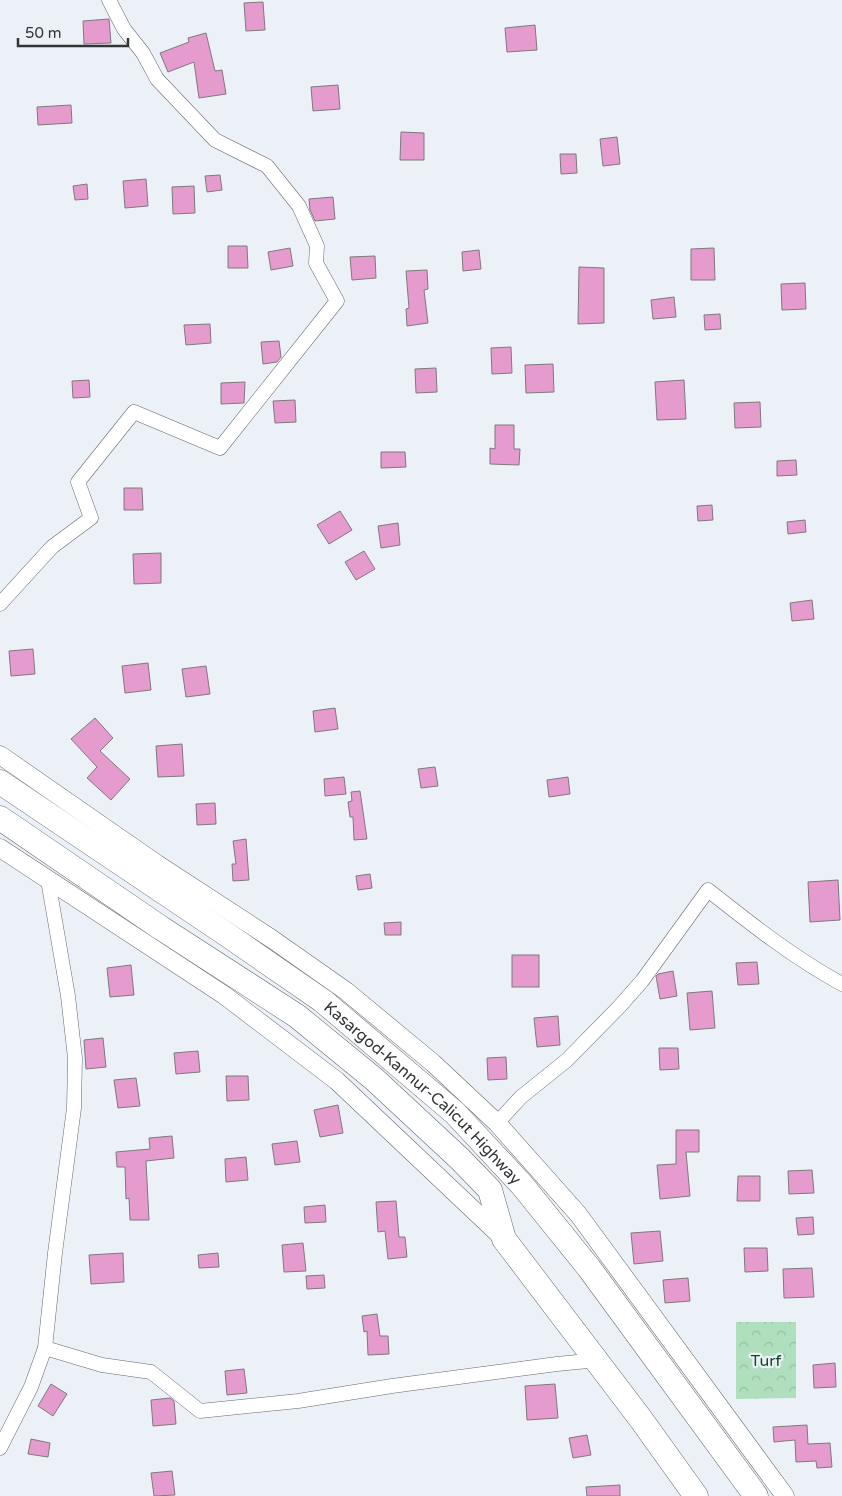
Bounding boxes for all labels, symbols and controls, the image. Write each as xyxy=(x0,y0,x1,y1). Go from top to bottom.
scale bar xyxy=(18,15,128,47)
text: 50 m xyxy=(25,24,62,42)
street label: Kasargod-Kannur-Calicut Highway xyxy=(320,997,526,1189)
park label: Turf xyxy=(751,1351,782,1371)

